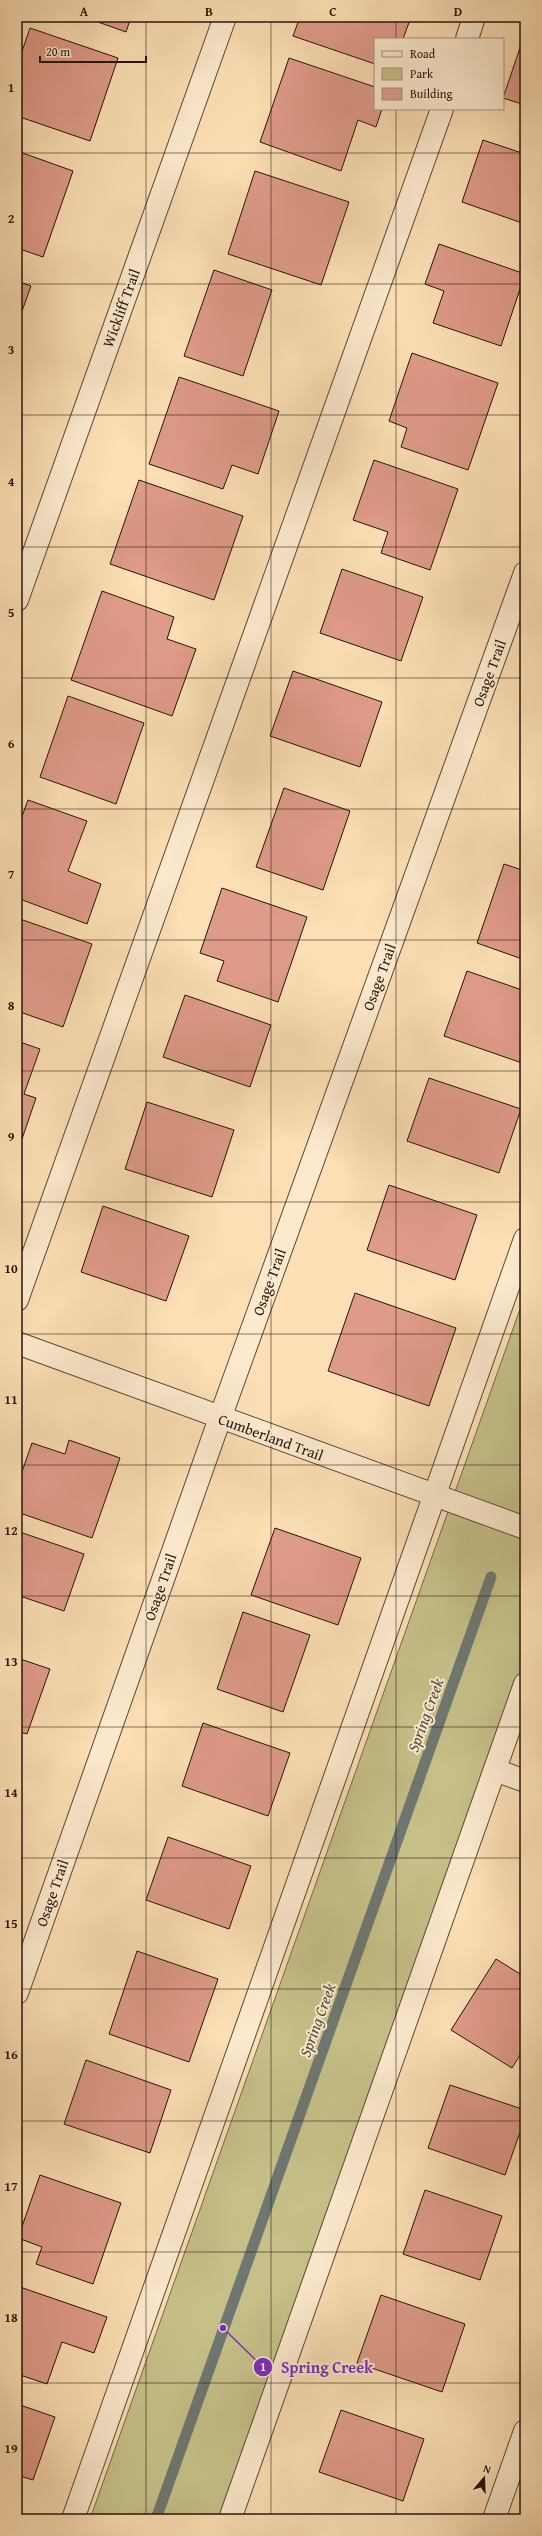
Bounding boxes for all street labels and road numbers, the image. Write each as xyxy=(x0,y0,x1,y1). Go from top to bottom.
street label: Wickliff Trail xyxy=(97,266,145,350)
street label: Osage Trail xyxy=(467,637,511,709)
street label: Osage Trail xyxy=(357,941,401,1013)
street label: Osage Trail xyxy=(247,1246,291,1318)
street label: Cumberland Trail xyxy=(215,1408,327,1466)
street label: Osage Trail xyxy=(139,1551,181,1623)
street label: Osage Trail xyxy=(31,1857,73,1929)

